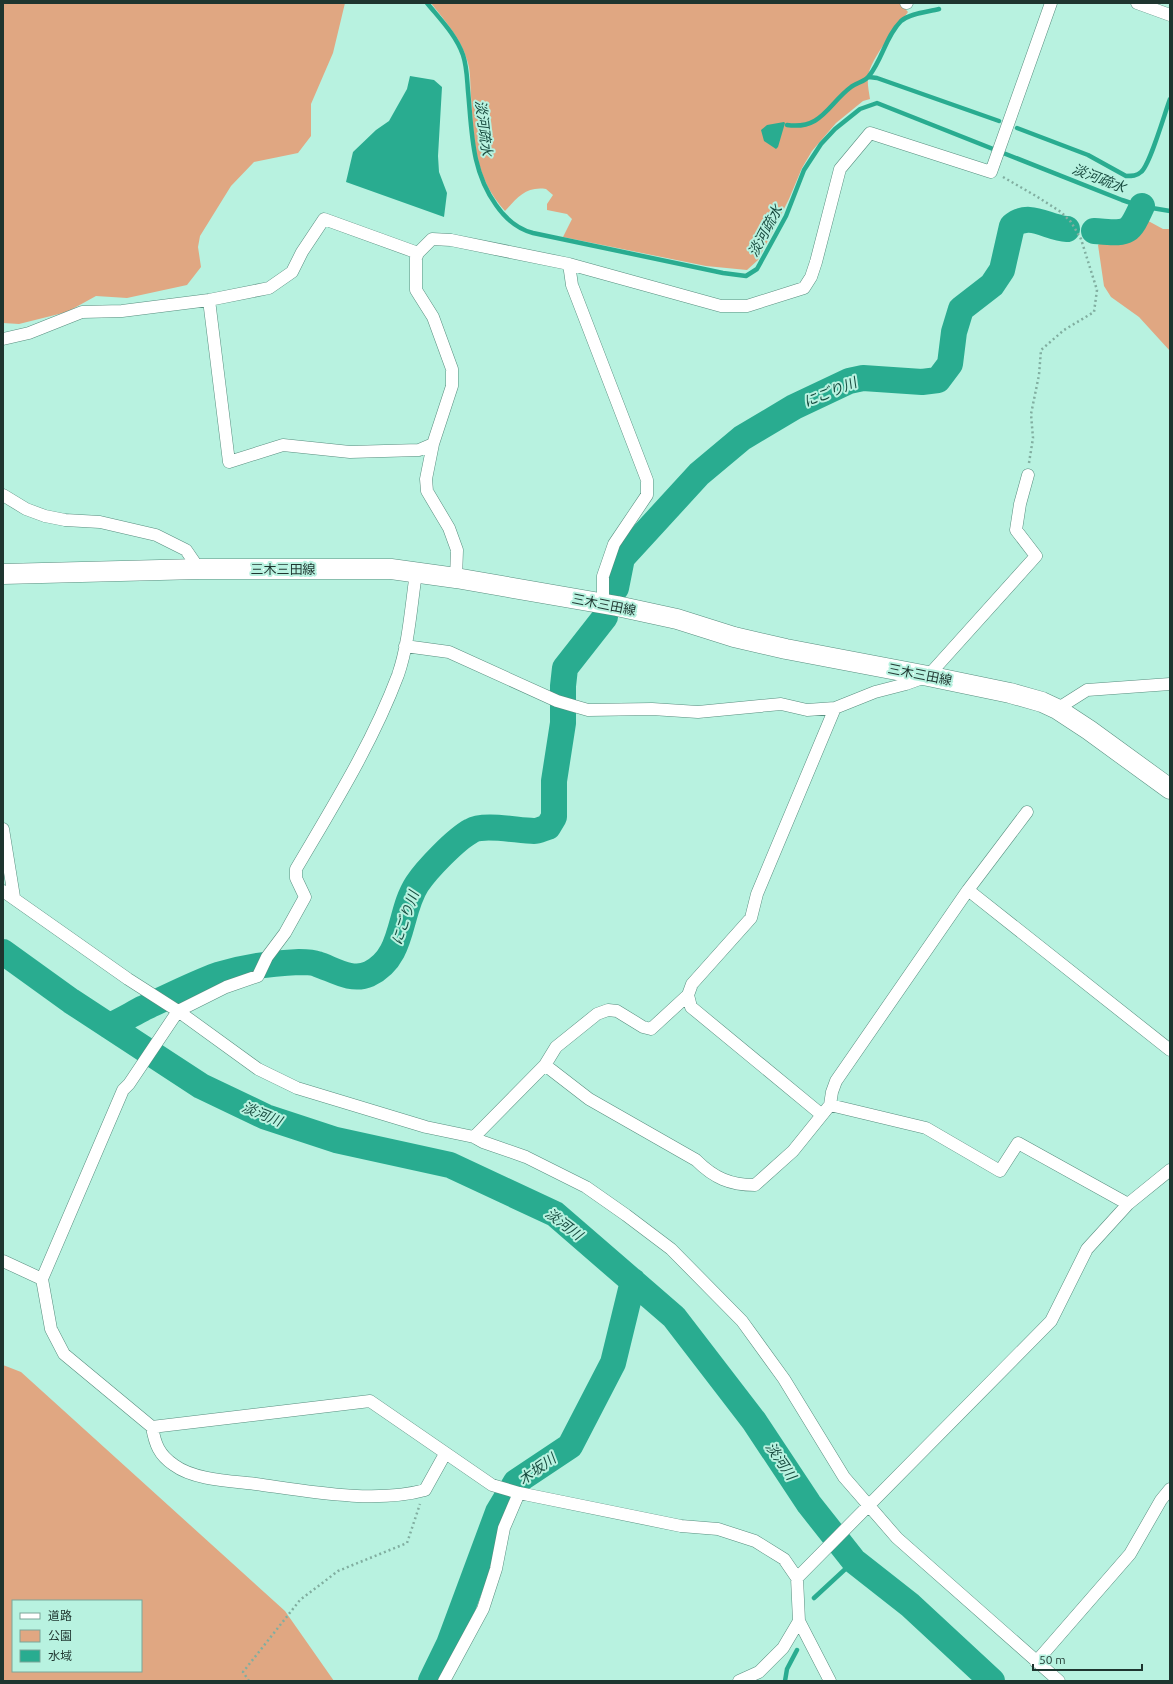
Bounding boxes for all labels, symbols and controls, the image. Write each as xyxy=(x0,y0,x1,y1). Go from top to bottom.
water label: 淡河疏水 xyxy=(473,99,496,159)
water label: 淡河疏水 xyxy=(1070,160,1130,196)
water label: 淡河疏水 xyxy=(745,201,786,259)
water label: にごり川 xyxy=(801,373,861,410)
street label: 三木三田線 xyxy=(250,562,316,576)
street label: 三木三田線 xyxy=(571,591,637,617)
street label: 三木三田線 xyxy=(887,661,953,687)
water label: にごり川 xyxy=(388,887,422,947)
water label: 淡河川 xyxy=(240,1099,286,1130)
water label: 淡河川 xyxy=(542,1205,587,1244)
water label: 淡河川 xyxy=(763,1439,800,1485)
water label: 木坂川 xyxy=(515,1449,560,1488)
legend xyxy=(12,1600,142,1672)
text: 道路 xyxy=(48,1609,72,1622)
text: 公園 xyxy=(48,1629,72,1642)
scale bar xyxy=(1033,1646,1142,1672)
text: 水域 xyxy=(48,1649,72,1662)
text: 50 m xyxy=(1039,1653,1066,1666)

